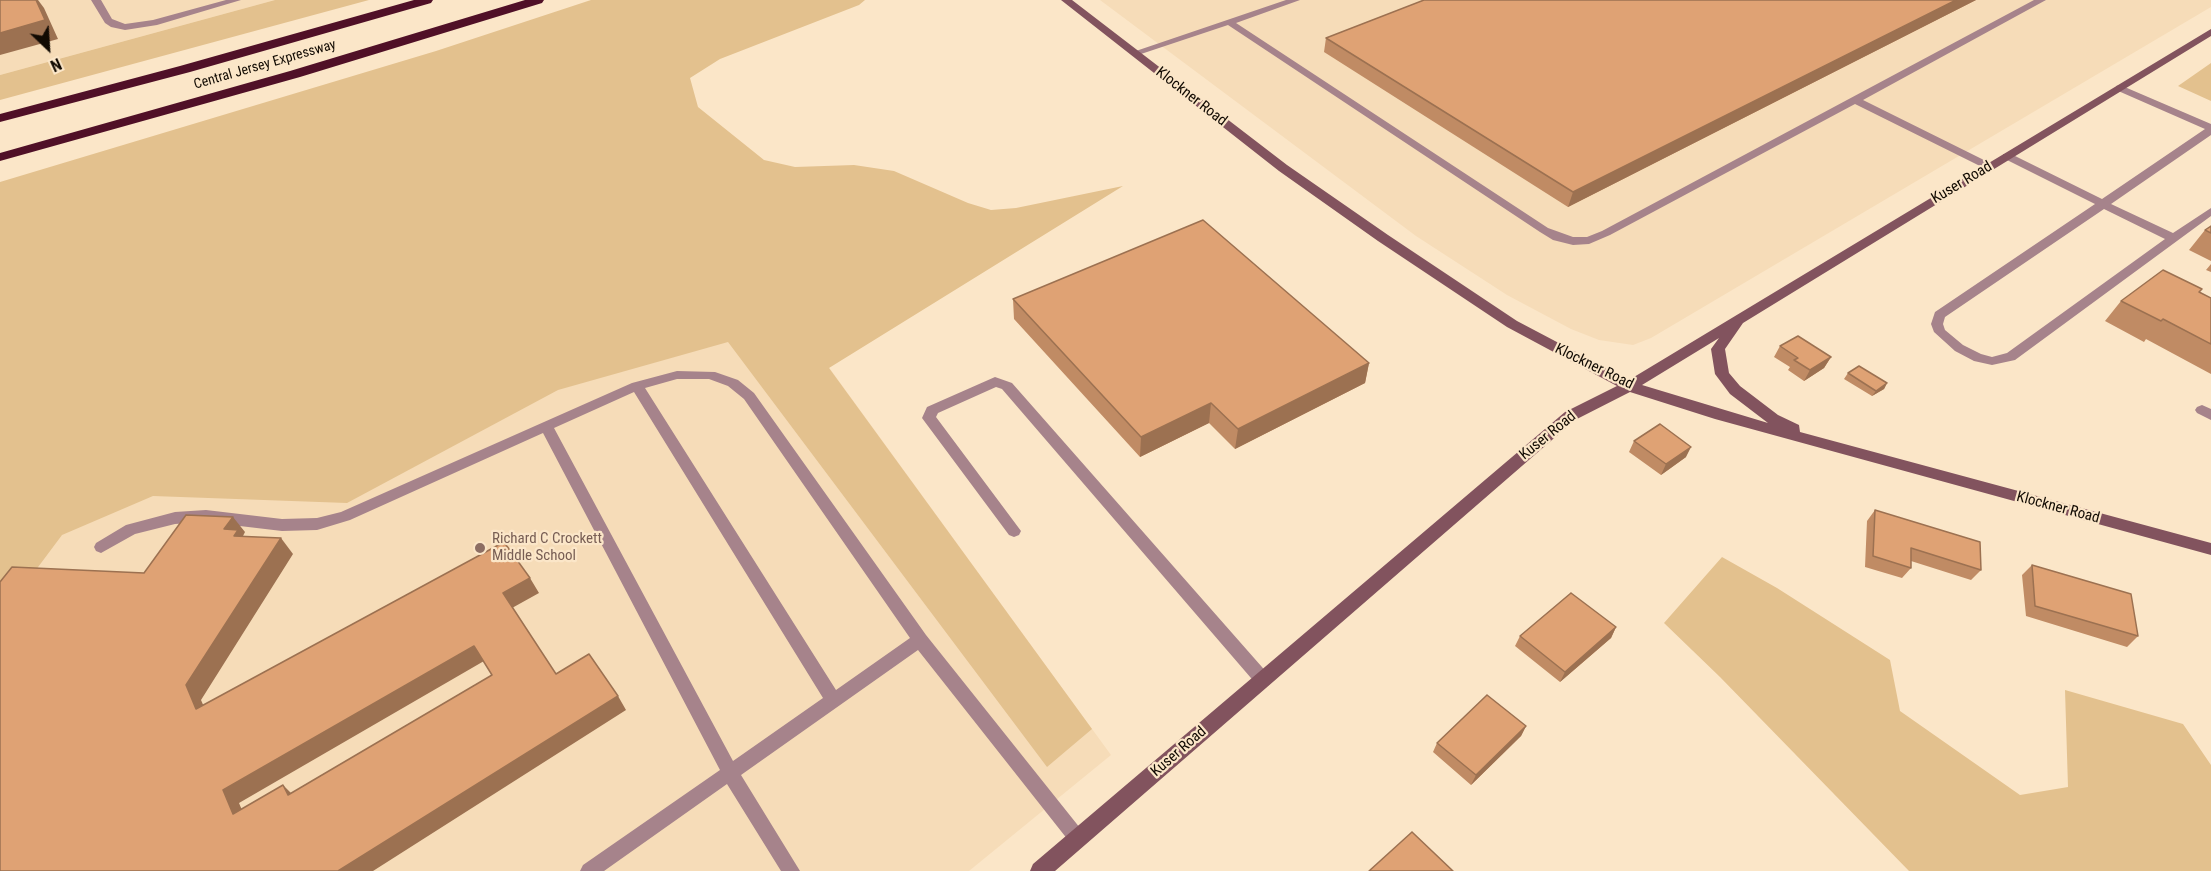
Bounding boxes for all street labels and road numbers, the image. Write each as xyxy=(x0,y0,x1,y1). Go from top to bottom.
street label: Central Jersey Expressway xyxy=(192,37,338,93)
street label: Klockner Road xyxy=(1152,64,1230,130)
street label: Kuser Road xyxy=(1929,158,1995,208)
street label: Klockner Road xyxy=(1552,340,1636,394)
street label: Kuser Road xyxy=(1516,408,1580,464)
street label: Klockner Road xyxy=(2014,488,2102,528)
street label: Kuser Road xyxy=(1148,723,1210,781)

